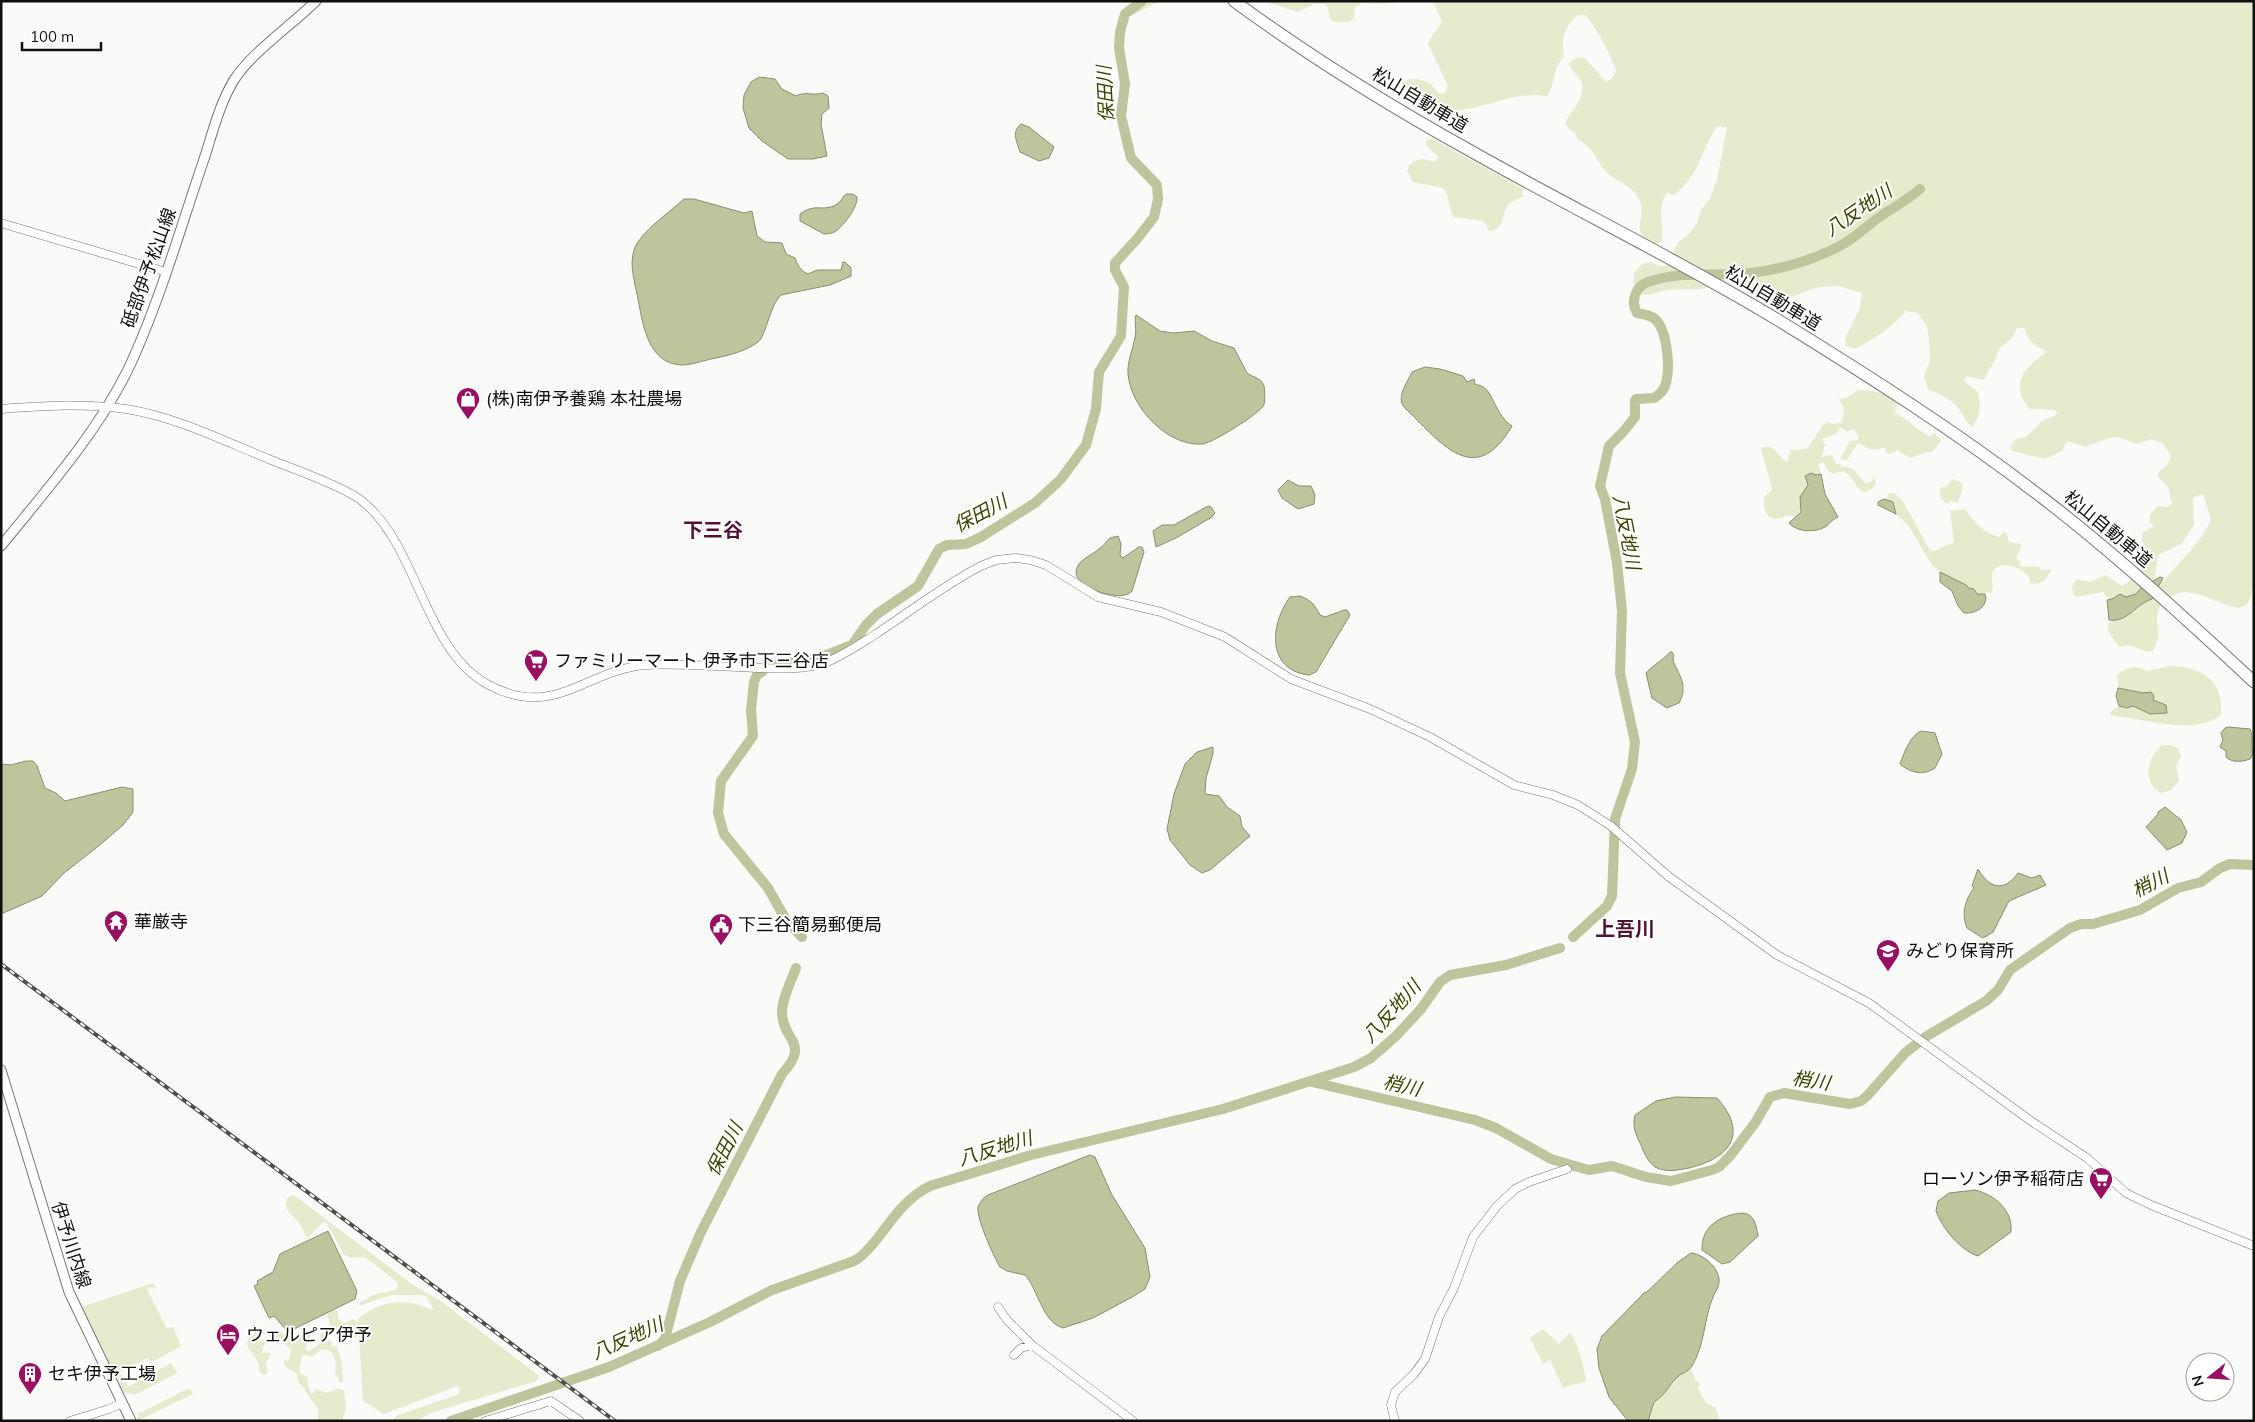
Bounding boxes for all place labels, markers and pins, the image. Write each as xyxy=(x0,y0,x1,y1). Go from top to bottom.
shop icon: (株)南伊予養鶏 本社農場 xyxy=(455,386,481,420)
place label: (株)南伊予養鶏 本社農場 xyxy=(486,387,682,410)
supermarket icon: ファミリーマート 伊予市下三谷店 xyxy=(523,648,549,682)
place label: ファミリーマート 伊予市下三谷店 xyxy=(554,649,829,672)
temple icon: 華厳寺 xyxy=(103,909,129,943)
place label: 華厳寺 xyxy=(134,910,188,933)
public building icon: 下三谷簡易郵便局 xyxy=(708,912,734,946)
place label: 下三谷簡易郵便局 xyxy=(738,913,882,936)
school or university icon: みどり保育所 xyxy=(1875,938,1901,972)
place label: みどり保育所 xyxy=(1906,939,2014,962)
supermarket icon: ローソン伊予稲荷店 xyxy=(2088,1166,2114,1200)
place label: ローソン伊予稲荷店 xyxy=(1922,1167,2084,1190)
hotel icon: ウェルピア伊予 xyxy=(215,1322,241,1356)
place label: ウェルピア伊予 xyxy=(246,1323,372,1346)
building icon: セキ伊予工場 xyxy=(17,1361,43,1395)
place label: セキ伊予工場 xyxy=(48,1362,156,1385)

